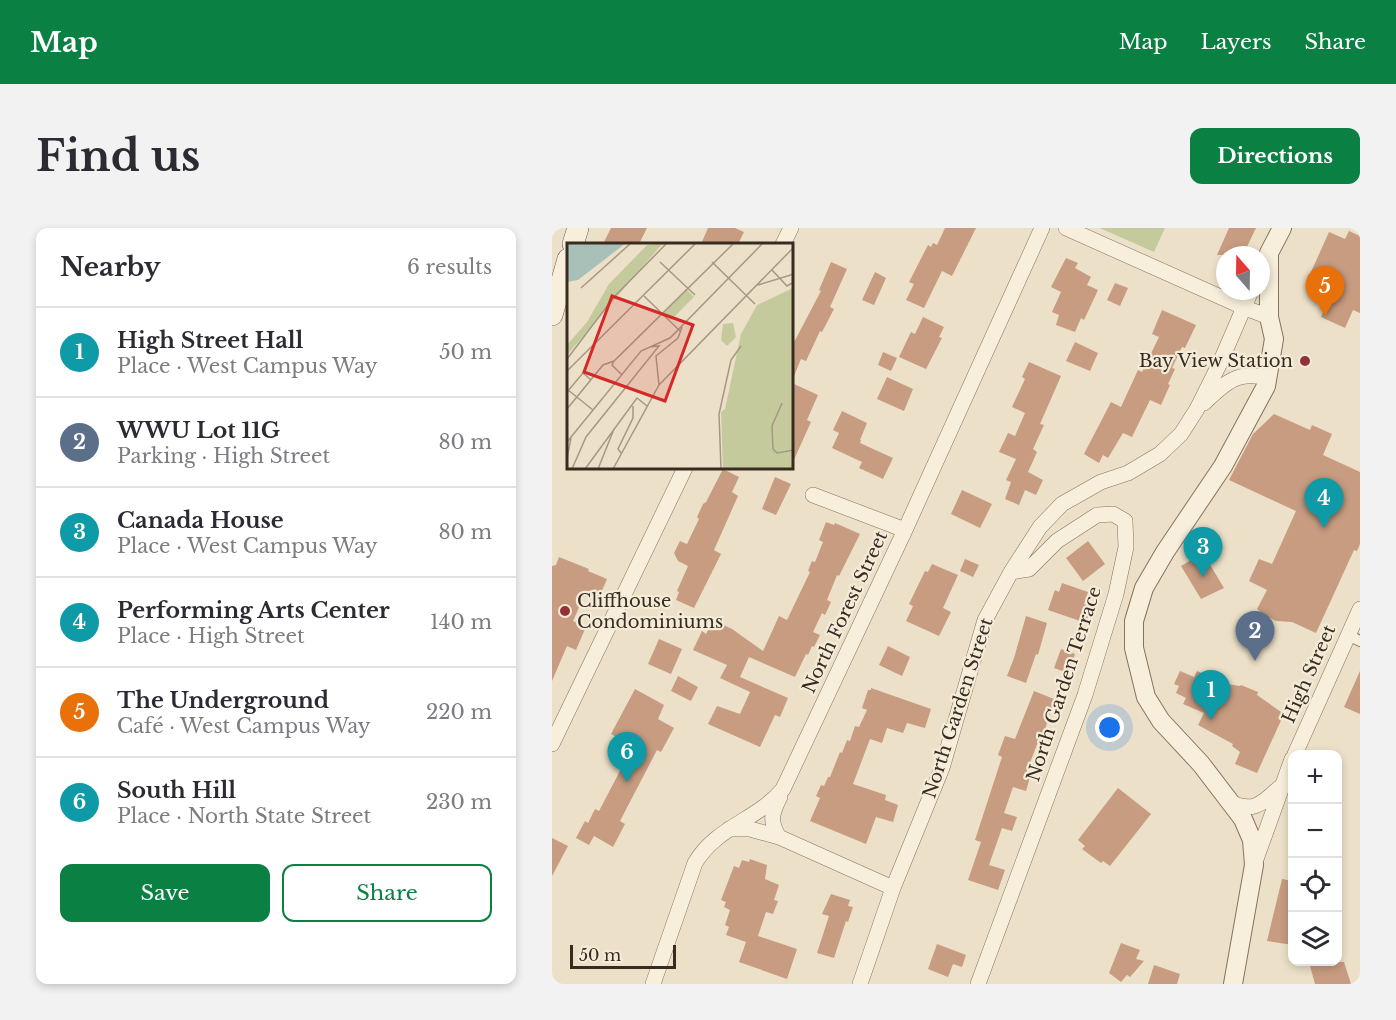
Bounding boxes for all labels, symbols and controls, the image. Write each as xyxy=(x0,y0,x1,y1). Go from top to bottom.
text: Map xyxy=(30,25,98,60)
text: Map xyxy=(1119,29,1168,55)
text: Layers xyxy=(1201,29,1272,55)
text: Share xyxy=(1305,29,1366,55)
button: Directions xyxy=(1190,128,1360,184)
text: Find us xyxy=(36,130,200,182)
inset map xyxy=(567,243,794,470)
north arrow xyxy=(1216,246,1270,300)
text: Nearby xyxy=(60,251,161,283)
text: 6 results xyxy=(407,255,492,279)
pin: 5 xyxy=(1306,266,1344,316)
text: High Street Hall xyxy=(117,327,303,354)
text: 1 xyxy=(75,340,84,364)
text: 50 m xyxy=(439,340,492,364)
place label: Bay View Station xyxy=(1139,350,1293,372)
text: Place · West Campus Way xyxy=(117,354,377,378)
marker: Bay View Station xyxy=(1298,354,1312,368)
text: WWU Lot 11G xyxy=(117,417,280,444)
text: 2 xyxy=(73,430,86,454)
text: 80 m xyxy=(438,430,492,454)
text: Parking · High Street xyxy=(117,444,330,468)
pin: 4 xyxy=(1304,478,1344,528)
text: Canada House xyxy=(117,507,284,534)
text: 3 xyxy=(73,520,86,544)
text: 80 m xyxy=(438,520,492,544)
street label: North Forest Street xyxy=(798,527,892,697)
pin: 3 xyxy=(1184,528,1222,577)
text: Place · West Campus Way xyxy=(117,534,377,558)
street label: North Garden Terrace xyxy=(1022,584,1106,784)
place label: Cliffhouse Condominiums xyxy=(577,590,723,633)
text: Performing Arts Center xyxy=(117,597,390,624)
marker: Cliffhouse Condominiums xyxy=(558,604,572,618)
text: 4 xyxy=(73,610,86,634)
text: 140 m xyxy=(430,610,492,634)
pin: 2 xyxy=(1236,612,1274,661)
street label: North Garden Street xyxy=(918,615,998,801)
street label: High Street xyxy=(1278,621,1341,727)
text: Place · High Street xyxy=(117,624,305,648)
pin: 1 xyxy=(1192,670,1230,720)
text: The Underground xyxy=(117,687,329,714)
text: 5 xyxy=(74,700,85,724)
text: 220 m xyxy=(426,700,492,724)
your location xyxy=(1095,713,1124,742)
text: Café · West Campus Way xyxy=(117,714,371,738)
pin: 6 xyxy=(608,732,646,782)
map controls xyxy=(1288,750,1342,966)
button: + xyxy=(1288,750,1342,804)
text: South Hill xyxy=(117,777,236,804)
text: 6 xyxy=(73,790,86,814)
text: 230 m xyxy=(426,790,492,814)
text: Place · North State Street xyxy=(117,804,371,828)
button: − xyxy=(1288,804,1342,858)
button: locate xyxy=(1288,858,1342,912)
button: Save xyxy=(60,864,270,922)
button: Share xyxy=(282,864,492,922)
button: layers xyxy=(1288,912,1342,966)
scale bar xyxy=(570,942,676,970)
text: 50 m xyxy=(579,945,621,965)

